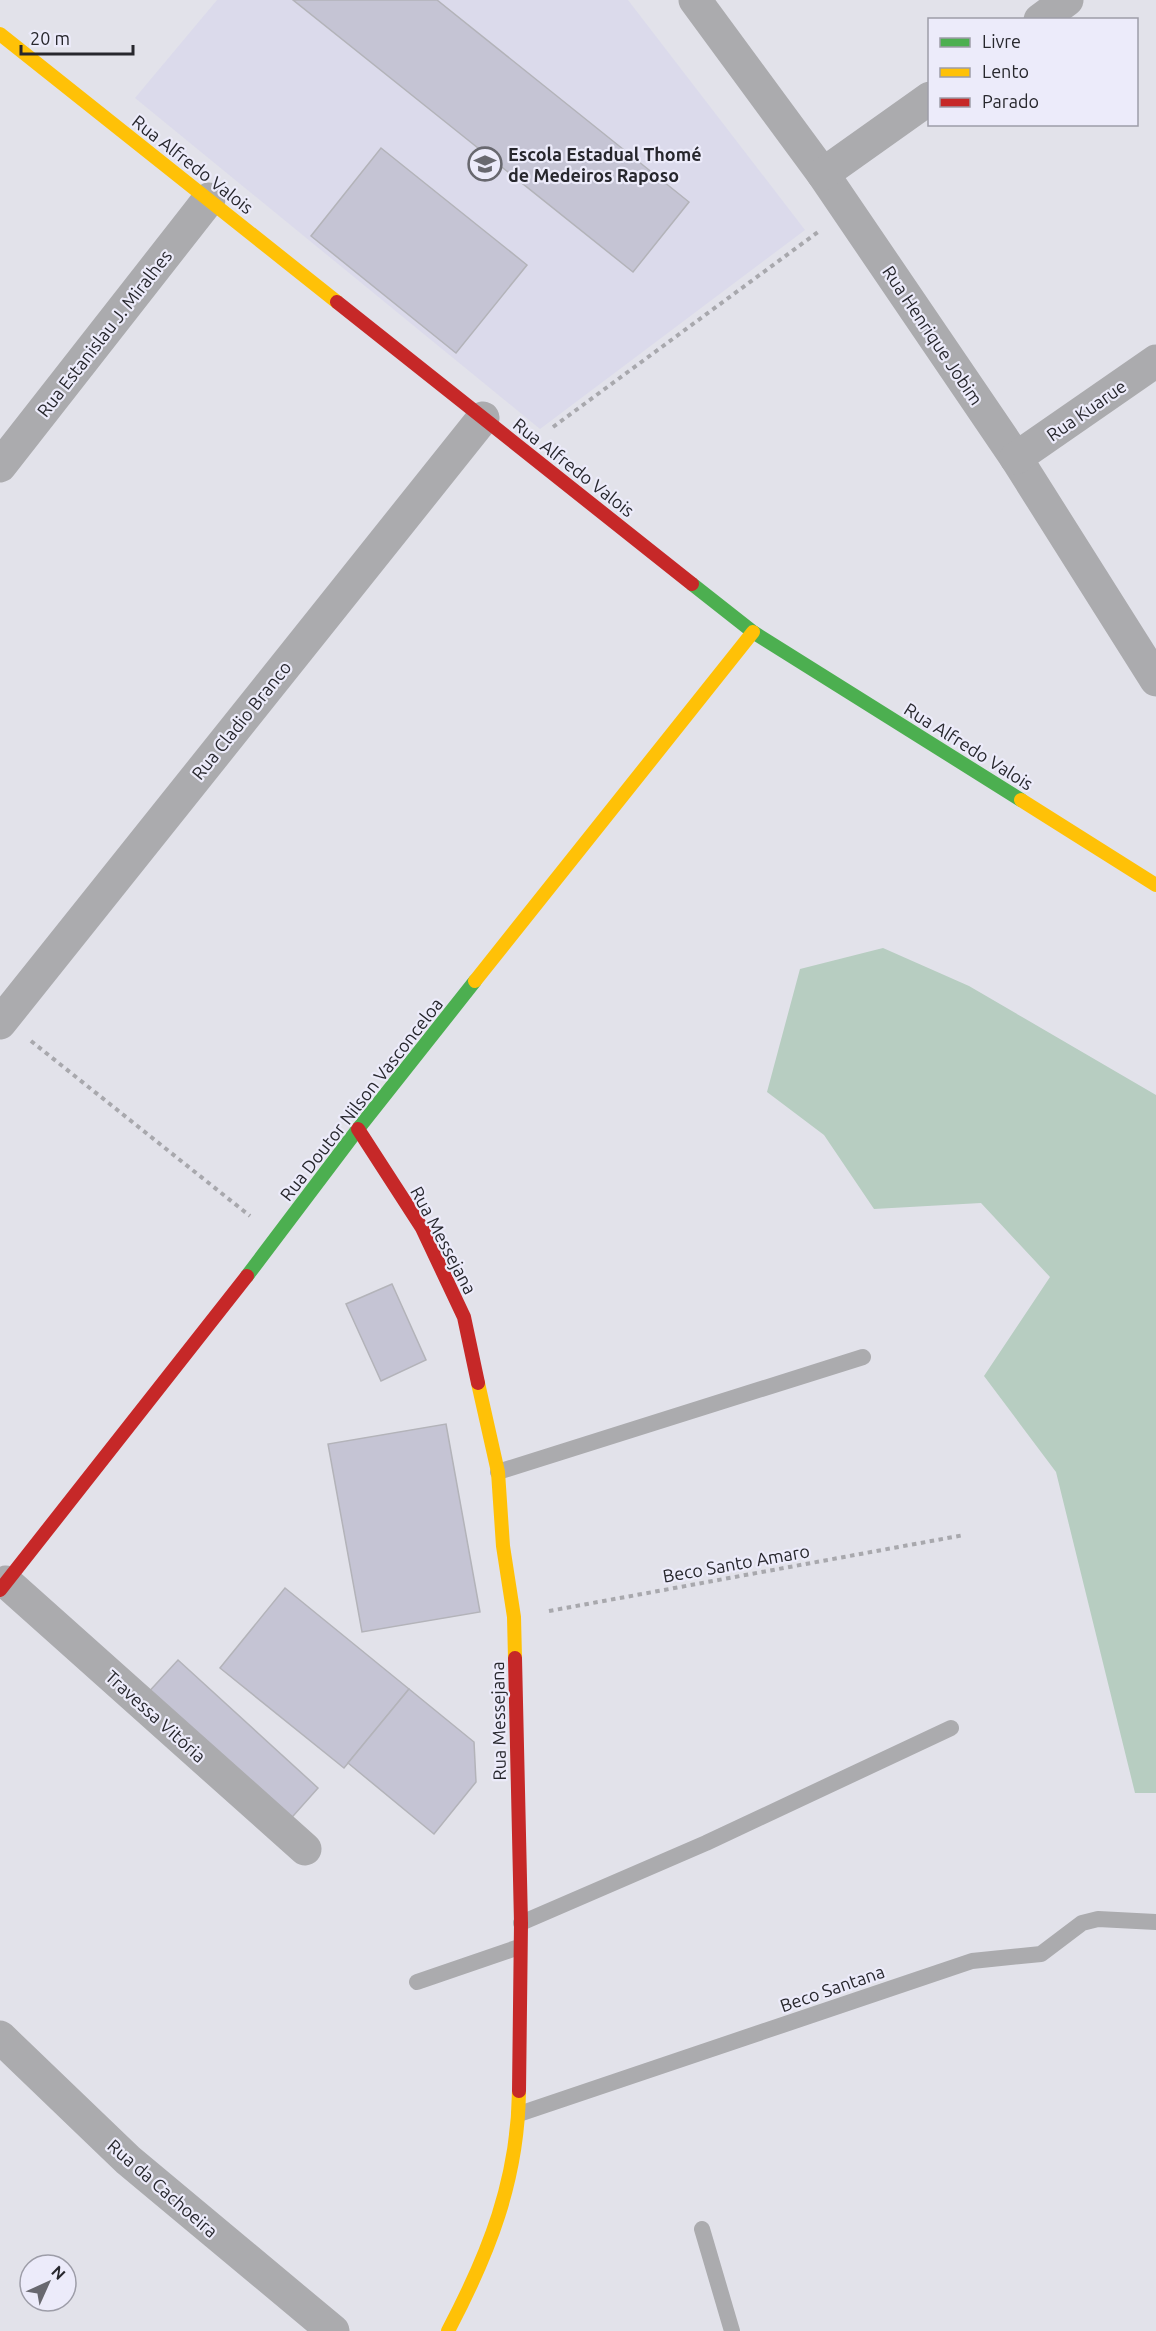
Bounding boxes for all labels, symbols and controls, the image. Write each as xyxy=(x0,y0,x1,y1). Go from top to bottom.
scale bar xyxy=(21,18,134,56)
legend xyxy=(928,18,1138,126)
text: 20 m xyxy=(30,28,70,48)
text: Livre xyxy=(982,31,1021,51)
text: Lento xyxy=(982,61,1029,81)
text: Parado xyxy=(982,91,1039,111)
street label: Rua Alfredo Valois xyxy=(129,111,258,218)
place label: Escola Estadual Thomé de Medeiros Raposo xyxy=(508,144,702,185)
school or university icon: Escola Estadual Thomé de Medeiros Raposo xyxy=(467,146,503,182)
street label: Rua Estanislau J. Miralhes xyxy=(33,245,175,420)
street label: Rua Henrique Jobim xyxy=(879,262,987,408)
street label: Rua Kuarue xyxy=(1042,375,1130,445)
street label: Rua Alfredo Valois xyxy=(510,414,639,521)
street label: Rua Cladio Branco xyxy=(187,657,295,783)
street label: Rua Alfredo Valois xyxy=(901,698,1037,794)
street label: Rua Doutor Nilson Vasconceloa xyxy=(276,994,446,1204)
street label: Rua Messejana xyxy=(407,1183,481,1297)
street label: Beco Santo Amaro xyxy=(661,1540,811,1586)
street label: Rua Messejana xyxy=(487,1661,509,1781)
street label: Travessa Vitória xyxy=(102,1666,210,1766)
street label: Beco Santana xyxy=(777,1961,887,2015)
street label: Rua da Cachoeira xyxy=(104,2135,222,2241)
north arrow xyxy=(18,2253,78,2313)
text: N xyxy=(48,2262,69,2283)

